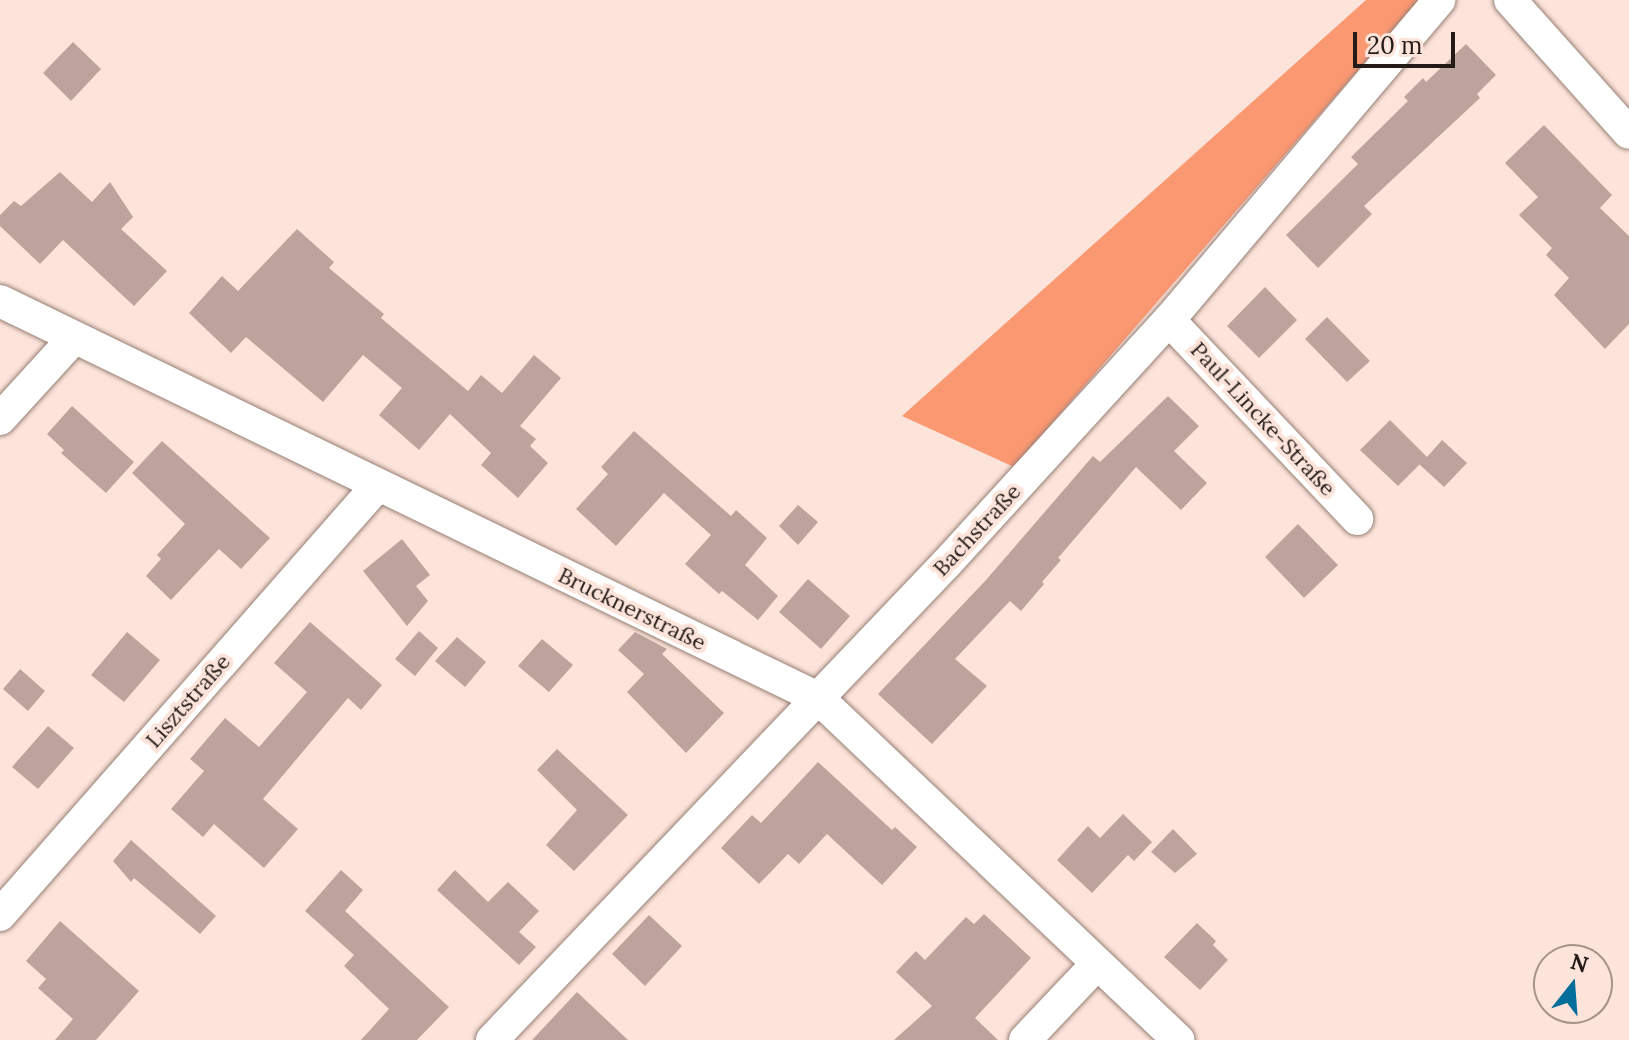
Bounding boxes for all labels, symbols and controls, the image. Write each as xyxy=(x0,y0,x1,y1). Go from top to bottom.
scale bar xyxy=(1357,16,1459,66)
text: 20 m xyxy=(1367,30,1423,61)
street label: Paul-Lincke-Straße xyxy=(1185,337,1341,501)
street label: Bachstraße xyxy=(928,478,1026,582)
street label: Brucknerstraße xyxy=(554,562,710,656)
street label: Lisztstraße xyxy=(140,649,236,753)
north arrow xyxy=(1533,944,1613,1024)
text: N xyxy=(1567,947,1592,979)

